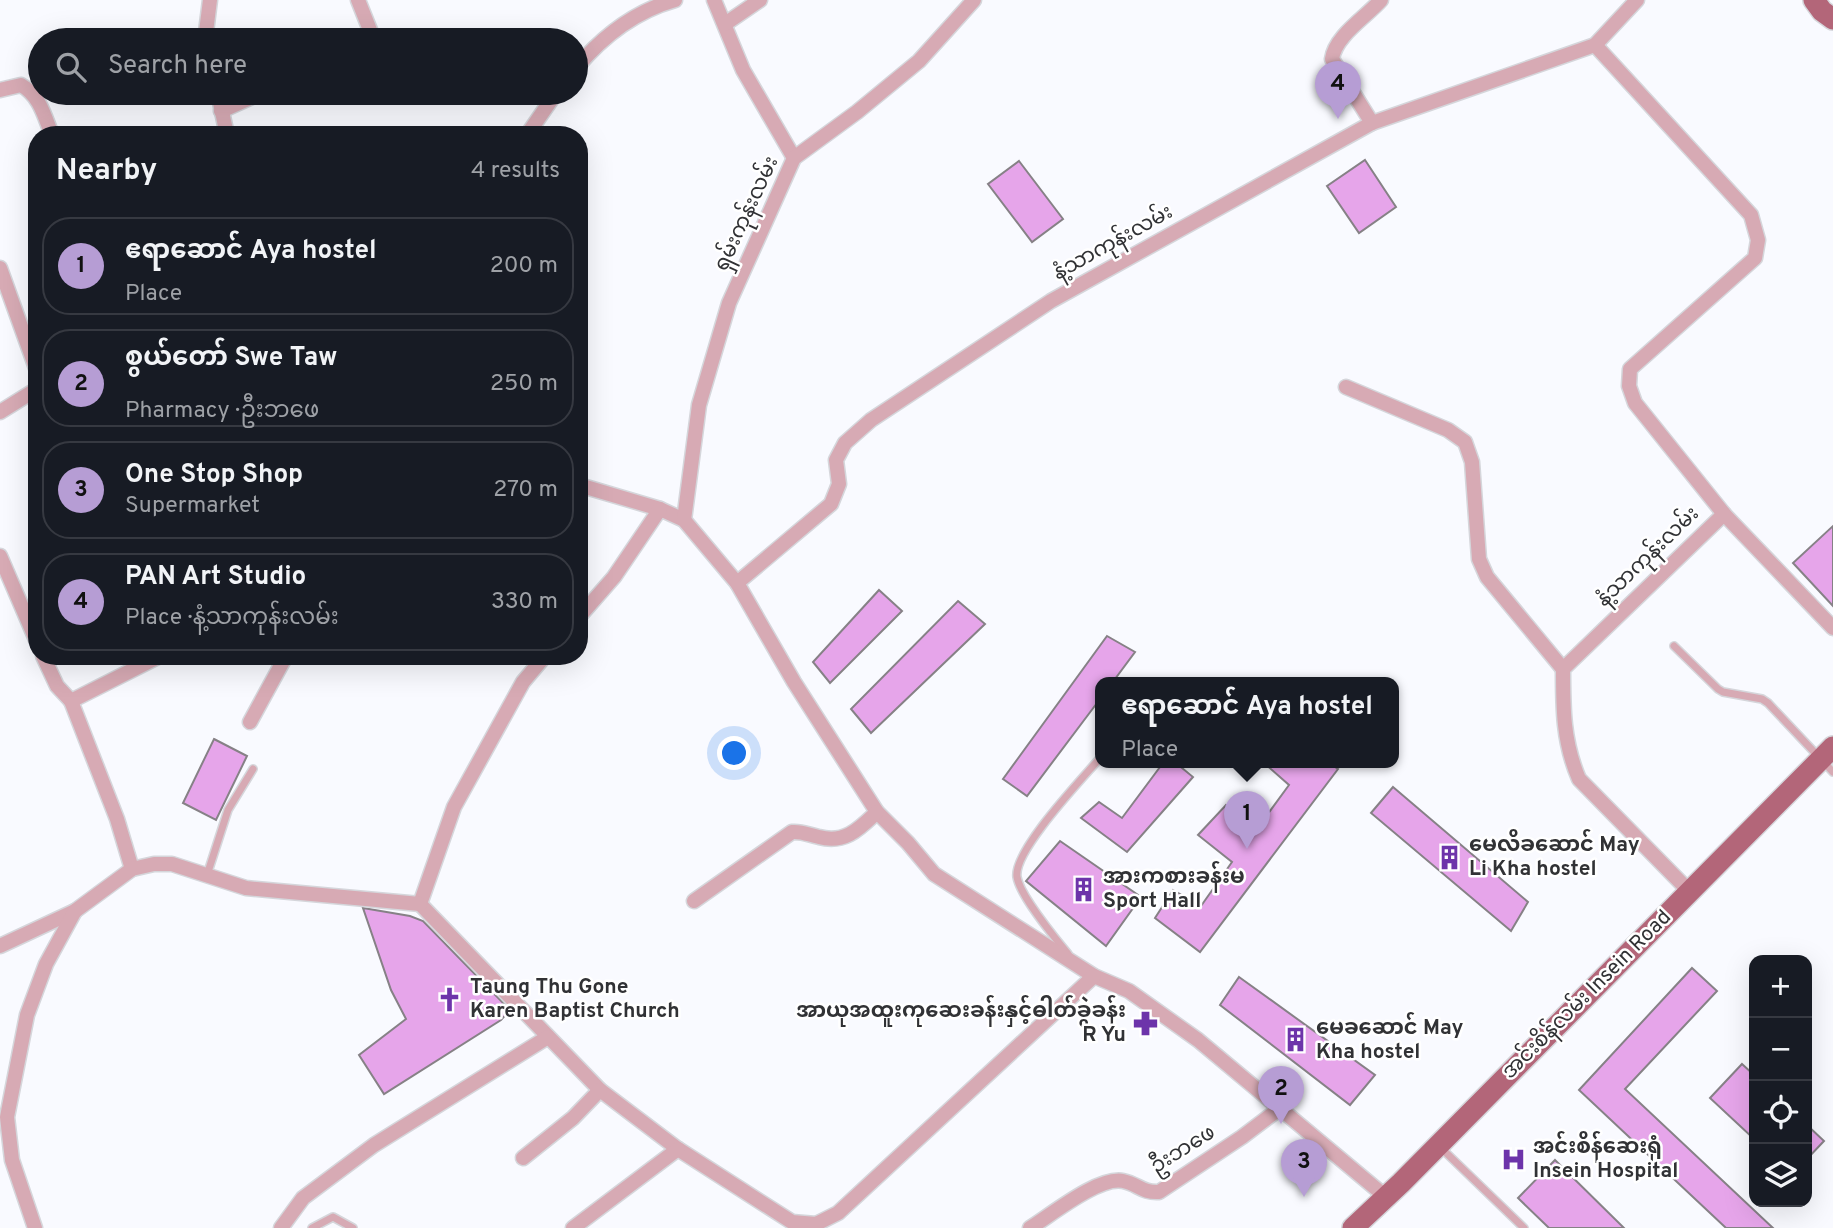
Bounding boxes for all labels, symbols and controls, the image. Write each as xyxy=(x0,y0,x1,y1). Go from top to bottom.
search box xyxy=(28,28,588,105)
icon: search xyxy=(52,48,90,86)
text: Search here xyxy=(108,50,247,83)
pin: 4 xyxy=(1315,61,1361,119)
street label: ရှမ်းကုန်းလမ်း xyxy=(705,151,787,277)
text: Nearby xyxy=(56,153,157,190)
text: 4 results xyxy=(471,157,560,186)
street label: နံ့သာကုန်းလမ်း xyxy=(1046,195,1179,289)
text: ဧရာဆောင် Aya hostel xyxy=(125,235,377,268)
text: 1 xyxy=(76,252,86,281)
text: 200 m xyxy=(490,252,558,281)
text: Place xyxy=(125,280,182,309)
text: စွယ်တော် Swe Taw xyxy=(125,342,338,375)
text: 2 xyxy=(74,370,88,399)
text: 250 m xyxy=(490,370,558,399)
text: Pharmacy · ဦးဘဖေ xyxy=(125,397,319,426)
text: One Stop Shop xyxy=(125,459,303,492)
text: 3 xyxy=(74,476,88,505)
text: 270 m xyxy=(493,476,558,505)
text: Supermarket xyxy=(125,492,260,521)
street label: နံ့သာကုန်းလမ်း xyxy=(1588,498,1707,614)
text: PAN Art Studio xyxy=(125,561,306,594)
text: 4 xyxy=(74,588,88,617)
text: 330 m xyxy=(491,588,558,617)
text: Place · နံ့သာကုန်းလမ်း xyxy=(125,604,339,633)
popup xyxy=(1095,677,1399,768)
text: ဧရာဆောင် Aya hostel xyxy=(1121,691,1373,724)
your location xyxy=(717,736,751,770)
text: Place xyxy=(1121,736,1178,765)
pin: 1 xyxy=(1224,791,1270,849)
place label: မေလိခဆောင် May Li Kha hostel xyxy=(1469,828,1640,883)
building icon: မေလိခဆောင် May Li Kha hostel xyxy=(1435,843,1463,871)
place label: အားကစားခန်းမ Sport Hall xyxy=(1103,860,1245,915)
building icon: အားကစားခန်းမ Sport Hall xyxy=(1069,875,1097,903)
street label: အင်းစိန်လမ်း Insein Road xyxy=(1494,902,1679,1087)
map controls xyxy=(1749,955,1812,1207)
button: + xyxy=(1749,955,1812,1018)
place label: Taung Thu Gone Karen Baptist Church xyxy=(470,974,680,1025)
church icon: Taung Thu Gone Karen Baptist Church xyxy=(436,985,464,1013)
place label: အာယုအထူးကုဆေးခန်းနှင့်ဓါတ်ခွဲခန်း R Yu xyxy=(796,994,1126,1049)
pharmacy icon: အာယုအထူးကုဆေးခန်းနှင့်ဓါတ်ခွဲခန်း R Yu xyxy=(1132,1009,1160,1037)
place label: မေခဆောင် May Kha hostel xyxy=(1316,1011,1463,1066)
button: − xyxy=(1749,1018,1812,1081)
building icon: မေခဆောင် May Kha hostel xyxy=(1282,1026,1310,1054)
pin: 2 xyxy=(1258,1066,1304,1124)
button: locate xyxy=(1749,1081,1812,1144)
street label: ဦးဘဖေ xyxy=(1144,1117,1222,1182)
place label: အင်းစိန်ဆေးရုံ Insein Hospital xyxy=(1533,1130,1678,1185)
pin: 3 xyxy=(1281,1139,1327,1197)
button: layers xyxy=(1749,1144,1812,1207)
hospital icon: အင်းစိန်ဆေးရုံ Insein Hospital xyxy=(1499,1145,1527,1173)

